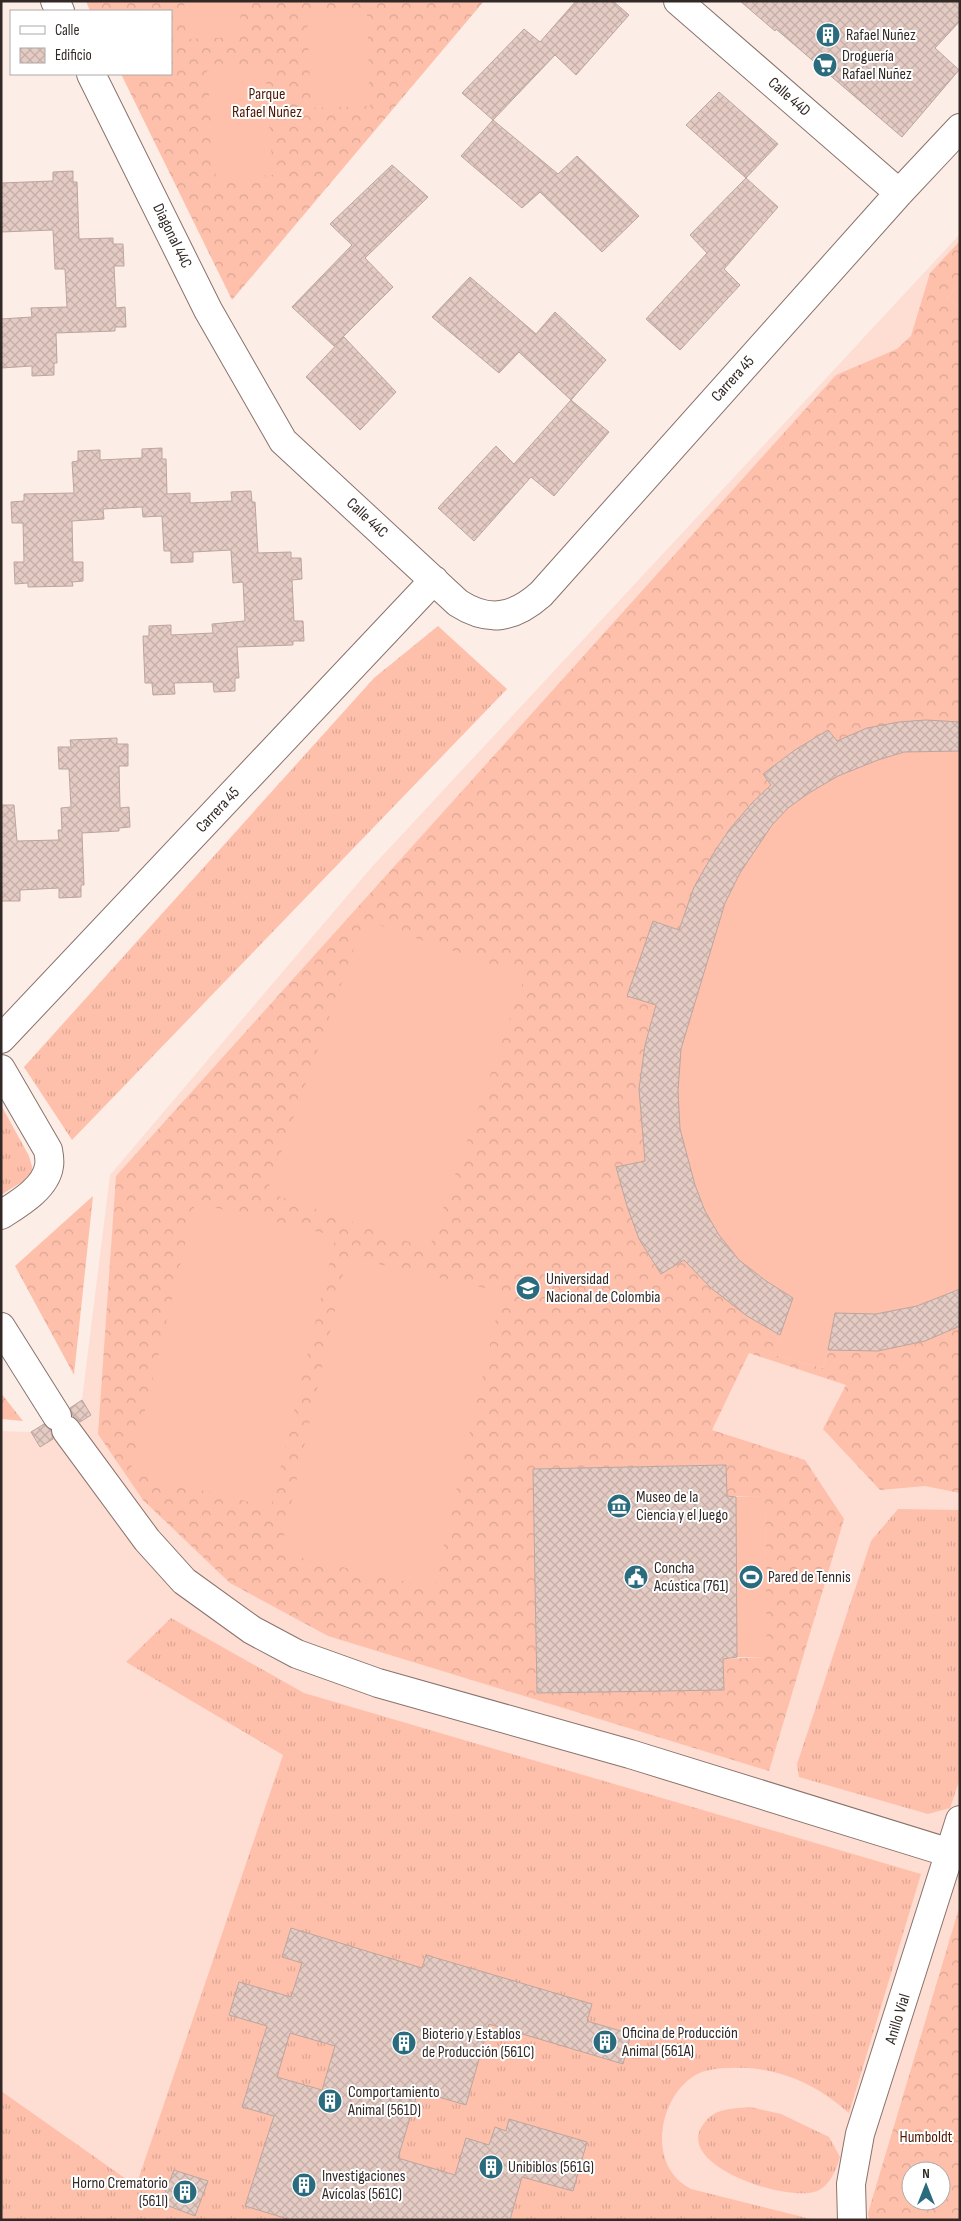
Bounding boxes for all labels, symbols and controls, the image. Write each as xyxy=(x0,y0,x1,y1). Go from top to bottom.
legend xyxy=(10,10,172,75)
text: Calle xyxy=(55,21,79,40)
building icon: Rafael Nuñez xyxy=(815,22,841,48)
place label: Rafael Nuñez xyxy=(846,26,916,45)
text: Edificio xyxy=(55,46,92,65)
place label: Droguería Rafael Nuñez xyxy=(842,47,912,84)
supermarket icon: Droguería Rafael Nuñez xyxy=(812,52,838,78)
street label: Calle 44D xyxy=(764,73,814,121)
park label: Parque Rafael Nuñez xyxy=(232,85,302,122)
street label: Diagonal 44C xyxy=(148,201,196,272)
street label: Carrera 45 xyxy=(707,352,759,406)
street label: Calle 44C xyxy=(342,494,392,542)
street label: Carrera 45 xyxy=(192,783,244,837)
place label: Universidad Nacional de Colombia xyxy=(546,1270,660,1307)
school or university icon: Universidad Nacional de Colombia xyxy=(515,1275,541,1301)
place label: Museo de la Ciencia y el Juego xyxy=(636,1488,728,1525)
museum icon: Museo de la Ciencia y el Juego xyxy=(606,1493,632,1519)
place label: Concha Acústica (761) xyxy=(653,1559,729,1596)
public building icon: Concha Acústica (761) xyxy=(623,1564,649,1590)
sports icon: Pared de Tennis xyxy=(738,1564,764,1590)
place label: Pared de Tennis xyxy=(768,1568,851,1587)
street label: Anillo Vial xyxy=(881,1992,915,2047)
place label: Oficina de Producción Animal (561A) xyxy=(621,2024,738,2061)
place label: Bioterio y Establos de Producción (561C) xyxy=(422,2025,534,2062)
building icon: Oficina de Producción Animal (561A) xyxy=(592,2029,618,2055)
building icon: Bioterio y Establos de Producción (561C) xyxy=(391,2030,417,2056)
place label: Comportamiento Animal (561D) xyxy=(347,2083,440,2120)
building icon: Comportamiento Animal (561D) xyxy=(317,2088,343,2114)
park label: Humboldt xyxy=(900,2128,953,2147)
building icon: Unibiblos (561G) xyxy=(478,2154,504,2180)
place label: Unibiblos (561G) xyxy=(508,2158,594,2177)
north arrow xyxy=(901,2161,951,2211)
text: N xyxy=(922,2165,930,2182)
place label: Investigaciones Avícolas (561C) xyxy=(321,2167,406,2204)
building icon: Investigaciones Avícolas (561C) xyxy=(291,2172,317,2198)
place label: Horno Crematorio (561I) xyxy=(72,2174,168,2211)
building icon: Horno Crematorio (561I) xyxy=(172,2179,198,2205)

